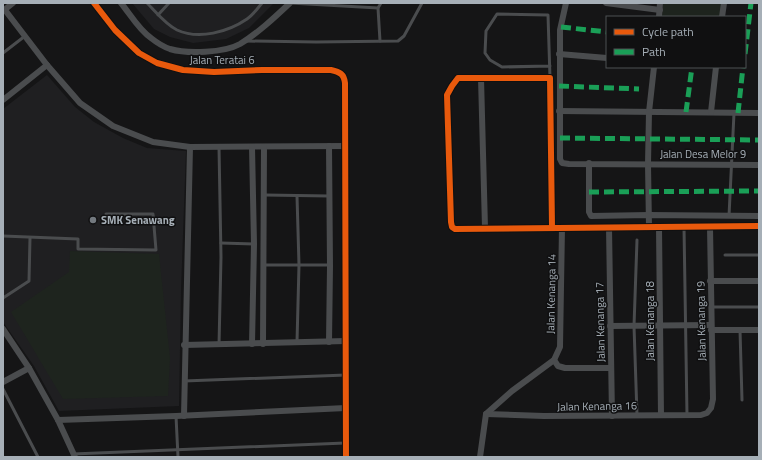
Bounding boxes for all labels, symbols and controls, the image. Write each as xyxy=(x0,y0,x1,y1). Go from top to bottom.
legend xyxy=(606,16,746,68)
text: Cycle path xyxy=(642,22,694,41)
text: Path xyxy=(642,42,666,61)
street label: Jalan Teratai 6 xyxy=(189,52,255,68)
street label: Jalan Desa Melor 9 xyxy=(660,146,746,162)
place label: SMK Senawang xyxy=(101,212,175,228)
marker: SMK Senawang xyxy=(88,215,98,225)
street label: Jalan Kenanga 14 xyxy=(542,254,560,334)
street label: Jalan Kenanga 18 xyxy=(642,281,658,361)
street label: Jalan Kenanga 19 xyxy=(692,281,710,361)
street label: Jalan Kenanga 17 xyxy=(591,282,609,362)
street label: Jalan Kenanga 16 xyxy=(557,397,637,415)

